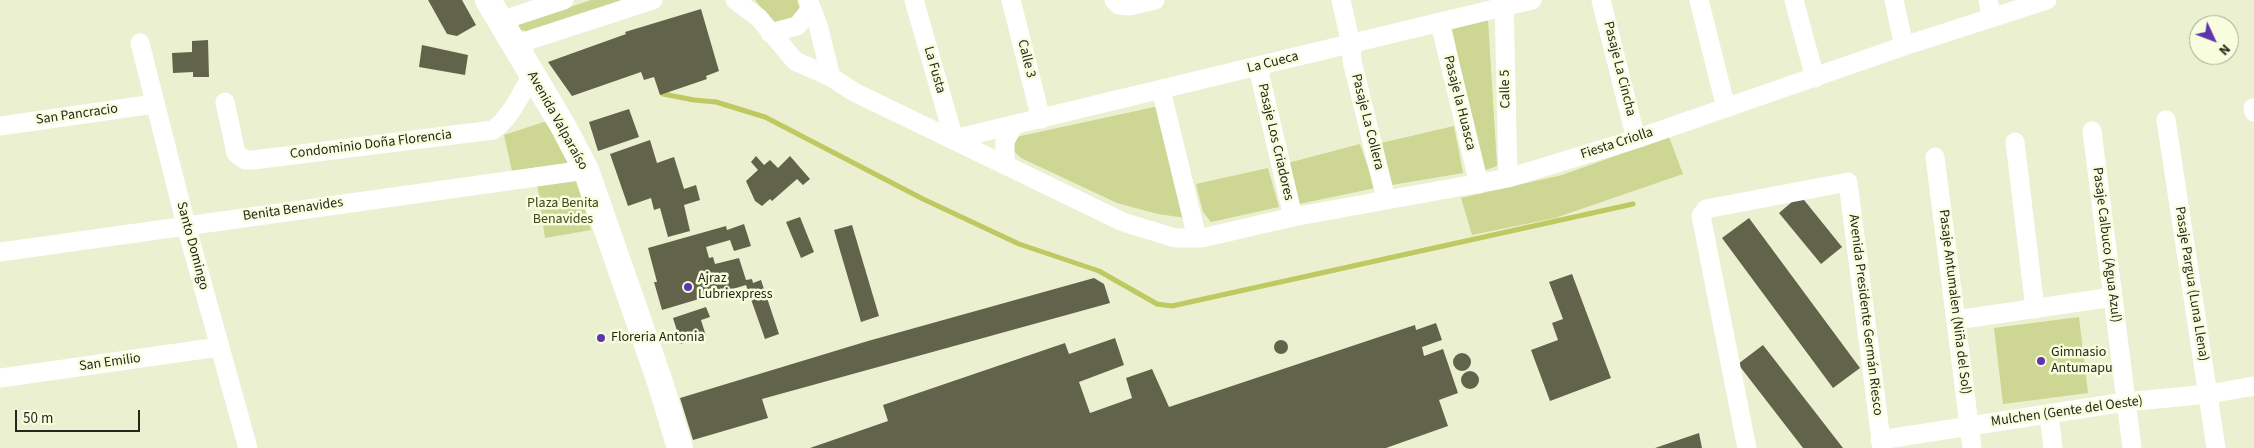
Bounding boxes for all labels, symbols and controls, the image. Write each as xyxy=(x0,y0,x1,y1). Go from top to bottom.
north arrow xyxy=(2189,15,2239,65)
street label: Pasaje La Cincha xyxy=(1599,20,1639,118)
street label: Calle 3 xyxy=(1013,38,1039,80)
text: N xyxy=(2214,39,2235,60)
street label: La Fusta xyxy=(919,45,949,95)
street label: La Cueca xyxy=(1246,49,1300,77)
street label: Pasaje la Huasca xyxy=(1439,54,1479,152)
street label: Avenida Valparaíso xyxy=(523,69,591,173)
street label: Calle 5 xyxy=(1497,69,1515,109)
street label: Pasaje La Collera xyxy=(1347,72,1387,172)
street label: Pasaje Los Criadores xyxy=(1253,82,1297,202)
street label: San Pancracio xyxy=(35,101,119,129)
street label: Fiesta Criolla xyxy=(1579,124,1655,164)
street label: Condominio Doña Florencia xyxy=(289,127,453,163)
street label: Pasaje Calbuco (Agua Azul) xyxy=(2088,166,2124,324)
street label: Benita Benavides xyxy=(242,195,344,225)
park label: Plaza Benita Benavides xyxy=(527,196,599,228)
street label: Santo Domingo xyxy=(172,200,212,292)
street label: Pasaje Pargua (Luna Llena) xyxy=(2170,205,2212,363)
street label: Pasaje Antumalen (Niña del Sol) xyxy=(1934,209,1974,395)
street label: Avenida Presidente Germán Riesco xyxy=(1844,213,1886,417)
place label: Ajraz Lubriexpress xyxy=(698,271,773,304)
marker: Ajraz Lubriexpress xyxy=(682,281,694,293)
place label: Floreria Antonia xyxy=(611,330,704,346)
marker: Floreria Antonia xyxy=(595,332,607,344)
place label: Gimnasio Antumapu xyxy=(2051,345,2113,378)
street label: San Emilio xyxy=(78,350,142,376)
marker: Gimnasio Antumapu xyxy=(2035,355,2047,367)
street label: Mulchen (Gente del Oeste) xyxy=(1990,393,2144,431)
scale bar xyxy=(18,400,142,432)
text: 50 m xyxy=(23,408,53,429)

